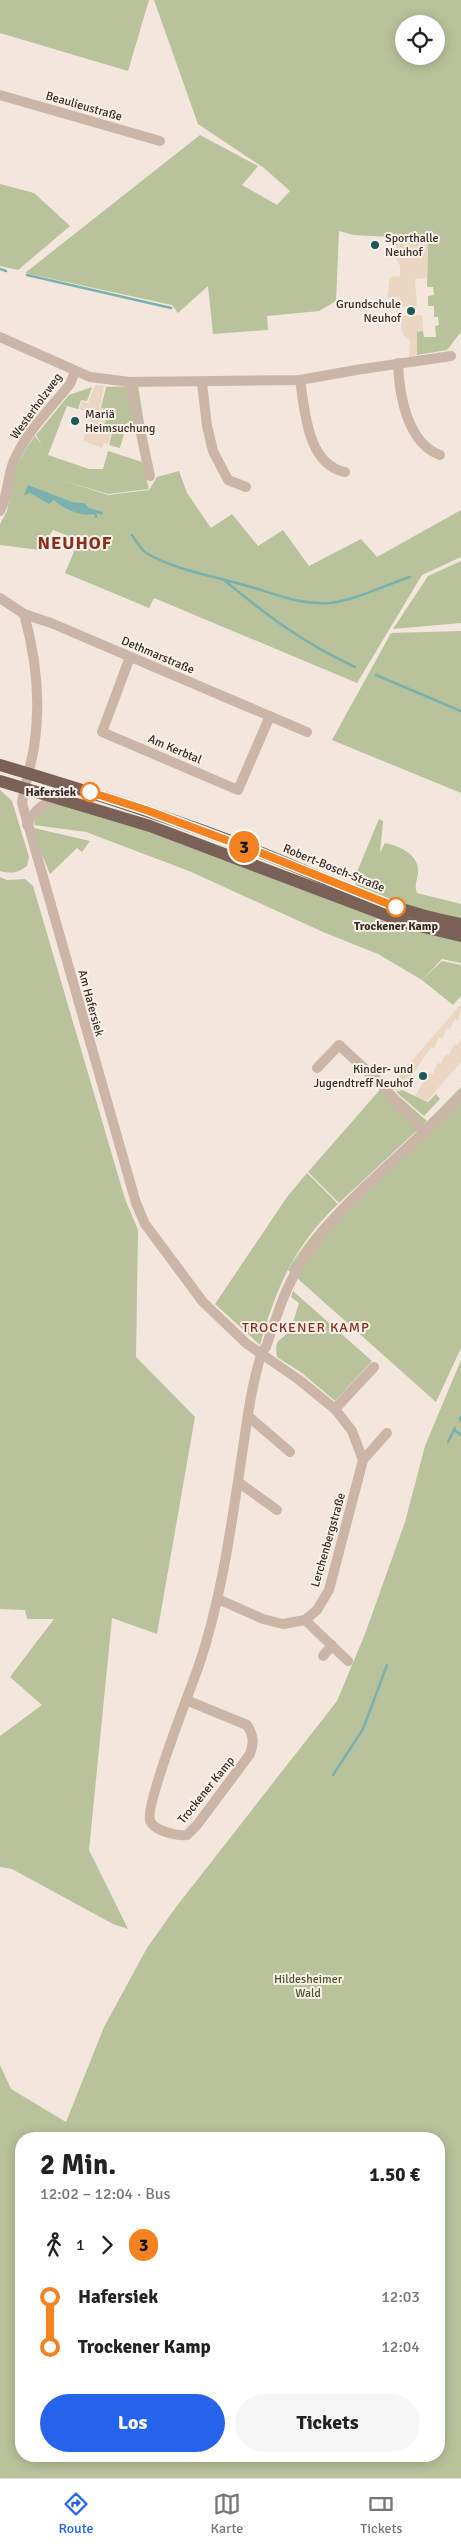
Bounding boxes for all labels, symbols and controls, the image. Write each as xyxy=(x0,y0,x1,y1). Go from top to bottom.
map controls xyxy=(395,15,445,65)
button: locate xyxy=(395,15,445,65)
street label: Beaulieustraße xyxy=(44,88,124,125)
place label: Sporthalle Neuhof xyxy=(385,231,439,260)
marker: Sporthalle Neuhof xyxy=(369,239,381,251)
place label: Grundschule Neuhof xyxy=(336,297,402,326)
marker: Grundschule Neuhof xyxy=(405,305,417,317)
street label: Westerholzweg xyxy=(7,370,65,442)
place label: Mariä Heimsuchung xyxy=(85,407,155,436)
marker: Mariä Heimsuchung xyxy=(69,415,81,427)
district label: NEUHOF xyxy=(38,532,112,554)
street label: Dethmarstraße xyxy=(119,633,197,678)
street label: Am Kerbtal xyxy=(146,731,204,768)
marker: Hafersiek xyxy=(80,782,100,802)
place label: Hafersiek xyxy=(25,785,77,800)
line badge: 3 xyxy=(228,831,260,863)
text: 3 xyxy=(239,836,249,858)
street label: Robert-Bosch-Straße xyxy=(281,841,387,896)
marker: Trockener Kamp xyxy=(386,897,406,917)
place label: Trockener Kamp xyxy=(354,919,438,934)
street label: Am Hafersiek xyxy=(74,968,107,1038)
place label: Kinder- und Jugendtreff Neuhof xyxy=(314,1062,414,1091)
marker: Kinder- und Jugendtreff Neuhof xyxy=(417,1070,429,1082)
district label: TROCKENER KAMP xyxy=(242,1319,370,1336)
street label: Lerchenbergstraße xyxy=(308,1491,349,1589)
street label: Trockener Kamp xyxy=(175,1754,238,1827)
park label: Hildesheimer Wald xyxy=(274,1972,343,2001)
text: 2 Min. xyxy=(40,2148,116,2182)
text: 1.50 € xyxy=(369,2163,420,2187)
text: 12:02 – 12:04 · Bus xyxy=(40,2184,171,2204)
icon: walk xyxy=(40,2231,68,2259)
icon: forward xyxy=(93,2231,121,2259)
text: 3 xyxy=(139,2234,148,2256)
text: 1 xyxy=(76,2235,85,2255)
text: Hafersiek xyxy=(78,2285,158,2309)
text: 12:03 xyxy=(381,2287,420,2307)
text: Trockener Kamp xyxy=(78,2335,211,2359)
text: 12:04 xyxy=(381,2337,420,2357)
button: Los xyxy=(40,2394,225,2452)
button: Tickets xyxy=(235,2394,420,2452)
tab: Route xyxy=(59,2490,94,2537)
tab: Karte xyxy=(211,2490,243,2537)
tab: Tickets xyxy=(360,2490,402,2537)

